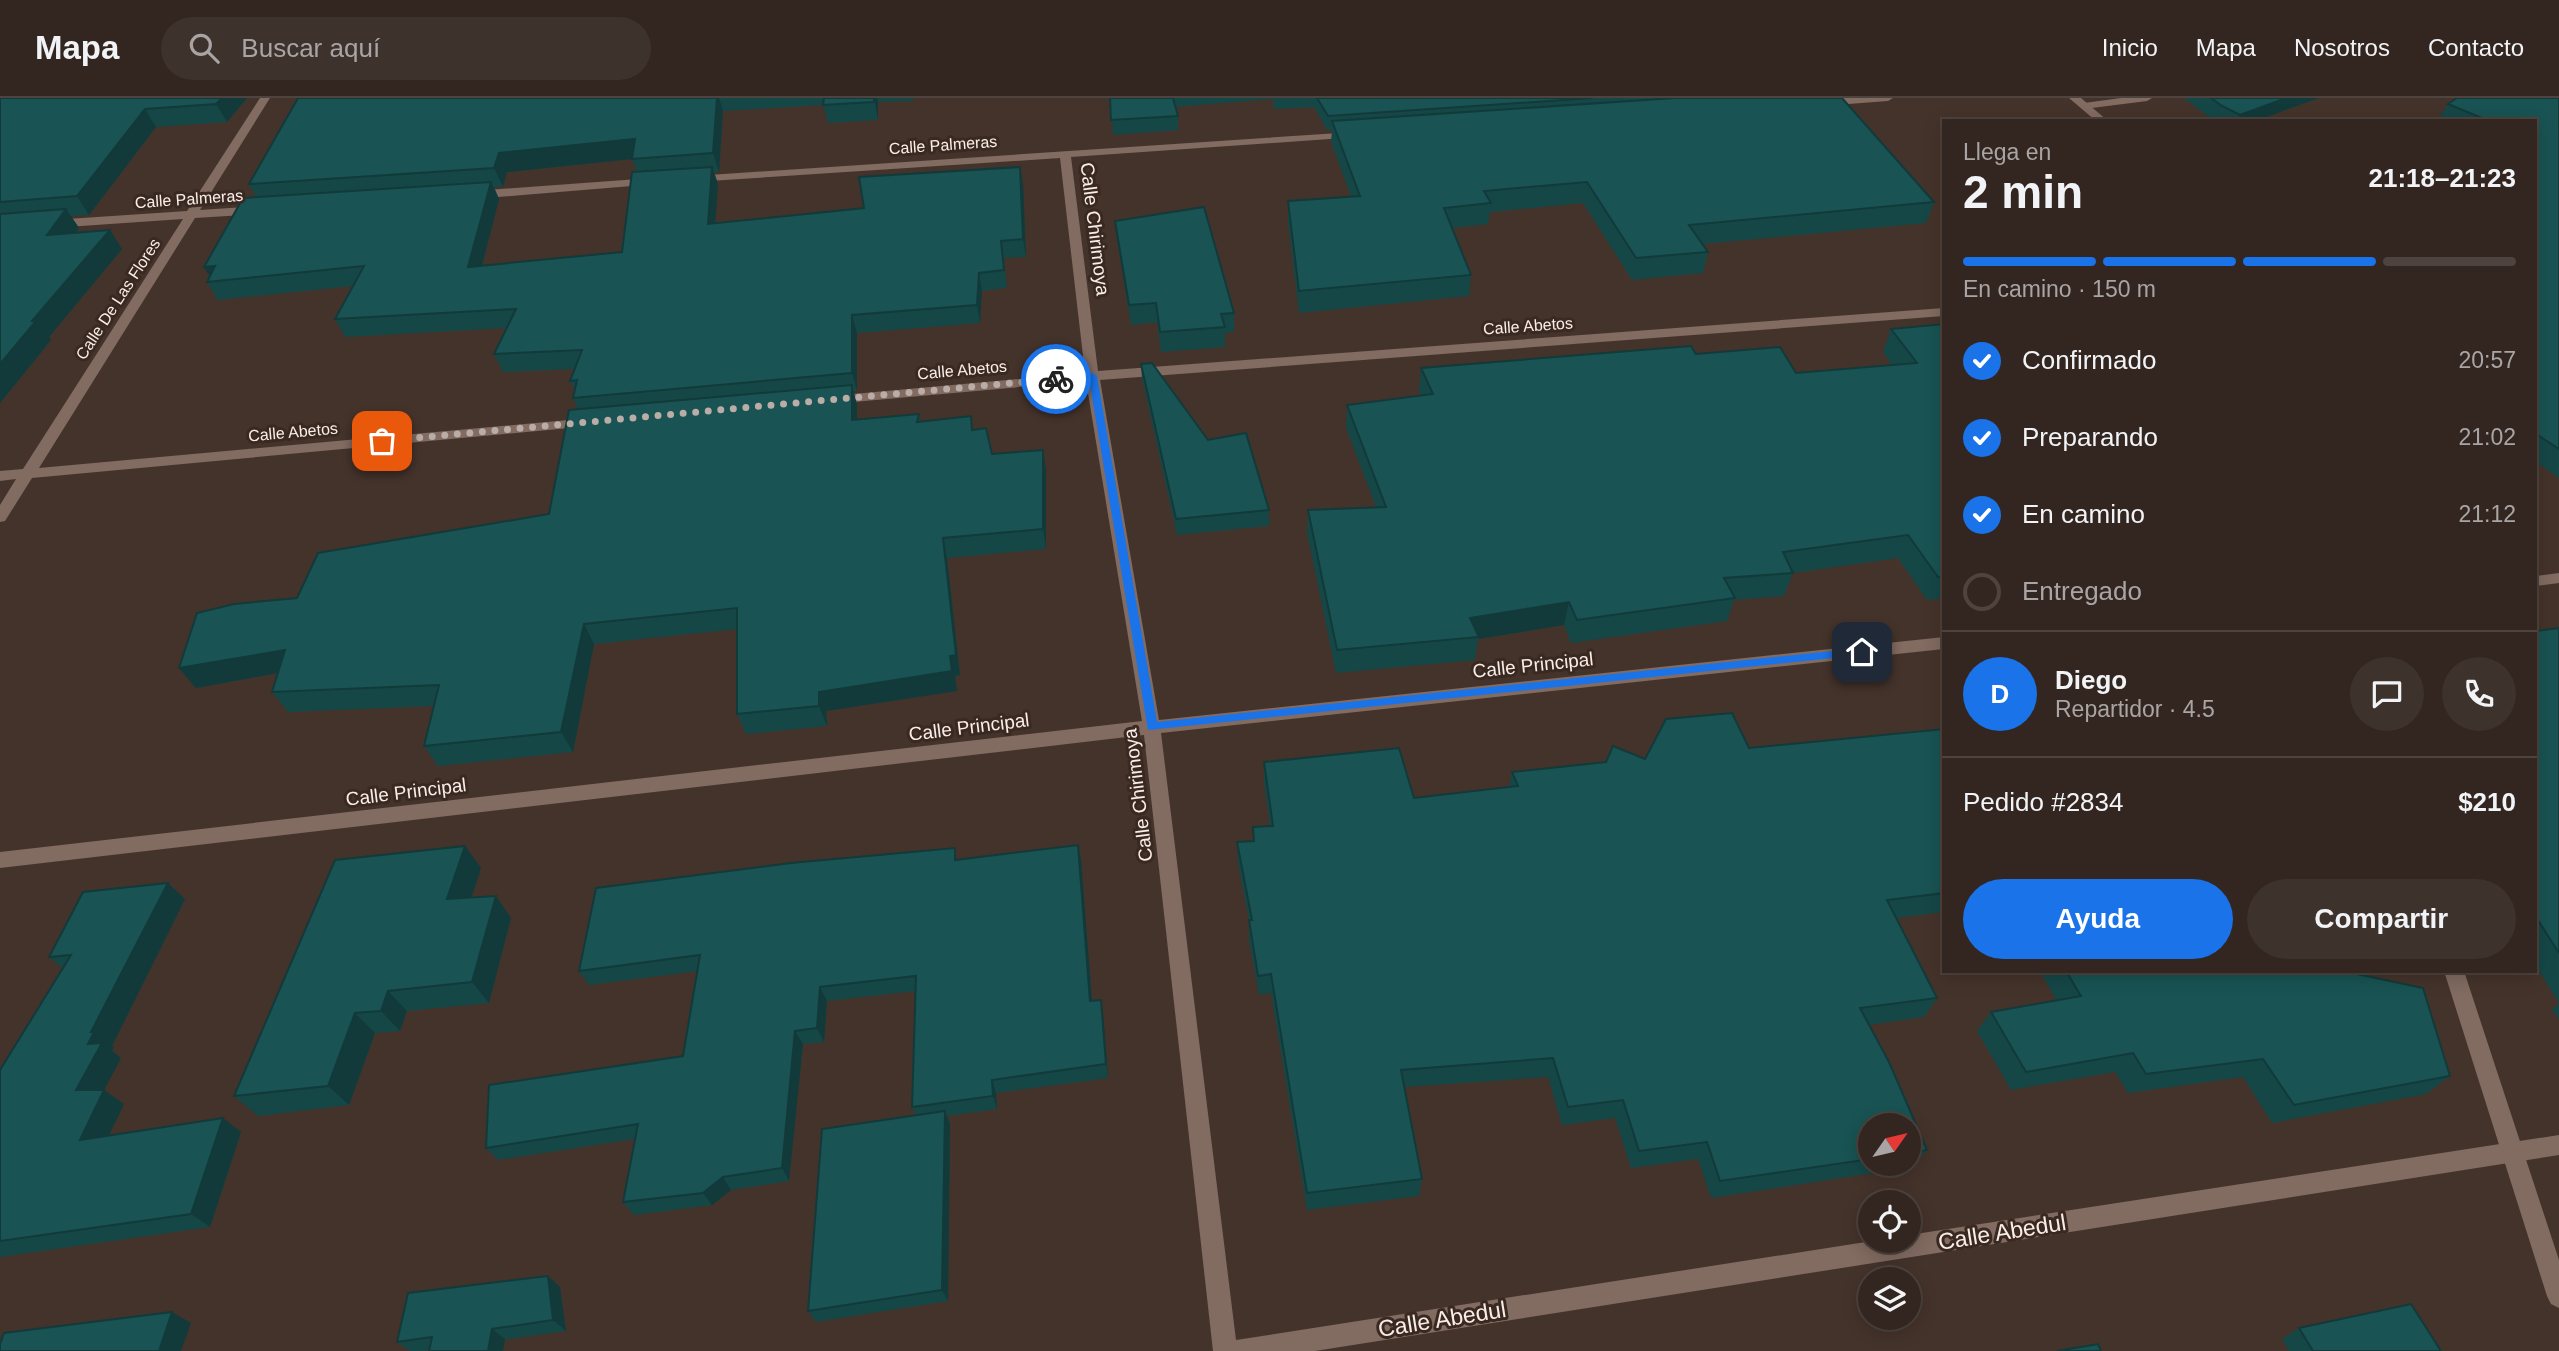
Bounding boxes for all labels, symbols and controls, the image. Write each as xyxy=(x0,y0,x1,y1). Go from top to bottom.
search box xyxy=(161,17,651,80)
text: Mapa xyxy=(35,29,119,66)
icon: search xyxy=(185,29,223,67)
text: Buscar aquí xyxy=(241,33,380,63)
text: Inicio xyxy=(2102,34,2158,61)
text: Mapa xyxy=(2196,34,2256,61)
text: Nosotros xyxy=(2294,34,2390,61)
text: Contacto xyxy=(2428,34,2524,61)
street label: Calle Palmeras xyxy=(888,133,998,157)
text: Llega en xyxy=(1963,139,2051,165)
street label: Calle Chirimoya xyxy=(1076,161,1114,297)
text: 21:18–21:23 xyxy=(2369,163,2516,193)
text: 2 min xyxy=(1963,166,2083,218)
street label: Calle Palmeras xyxy=(134,187,244,211)
street label: Calle De Las Flores xyxy=(73,235,163,363)
text: En camino · 150 m xyxy=(1963,276,2156,302)
street label: Calle Abetos xyxy=(1483,314,1573,338)
icon: check xyxy=(1963,342,2001,380)
courier xyxy=(1021,344,1091,414)
text: Confirmado xyxy=(2022,345,2156,375)
text: 20:57 xyxy=(2458,347,2516,373)
street label: Calle Abetos xyxy=(917,358,1007,382)
icon: bike xyxy=(1037,360,1075,398)
pin xyxy=(352,411,412,471)
icon: check xyxy=(1963,419,2001,457)
street label: Calle Abetos xyxy=(248,420,338,444)
icon: bag xyxy=(363,422,401,460)
text: Preparando xyxy=(2022,422,2158,452)
text: 21:02 xyxy=(2458,424,2516,450)
icon: check xyxy=(1963,496,2001,534)
text: En camino xyxy=(2022,499,2145,529)
text: 21:12 xyxy=(2458,501,2516,527)
text: Entregado xyxy=(2022,576,2142,606)
pin xyxy=(1832,622,1892,682)
icon: home xyxy=(1843,633,1881,671)
street label: Calle Principal xyxy=(1472,648,1594,682)
button: chat xyxy=(2350,657,2424,731)
button: phone xyxy=(2442,657,2516,731)
text: Diego xyxy=(2055,665,2127,695)
text: D xyxy=(1991,679,2009,709)
text: Repartidor · 4.5 xyxy=(2055,696,2215,722)
street label: Calle Principal xyxy=(907,709,1031,745)
street label: Calle Chirimoya xyxy=(1119,727,1157,863)
street label: Calle Principal xyxy=(344,774,468,810)
text: Pedido #2834 xyxy=(1963,787,2123,817)
text: $210 xyxy=(2458,787,2516,817)
button: Ayuda xyxy=(1963,879,2233,959)
button: Compartir xyxy=(2247,879,2516,959)
north arrow xyxy=(1858,1113,1922,1176)
map controls xyxy=(1858,1113,1921,1330)
button: locate xyxy=(1858,1190,1921,1253)
street label: Calle Abedul xyxy=(1936,1209,2068,1255)
button: layers xyxy=(1858,1267,1921,1330)
street label: Calle Abedul xyxy=(1376,1296,1508,1342)

